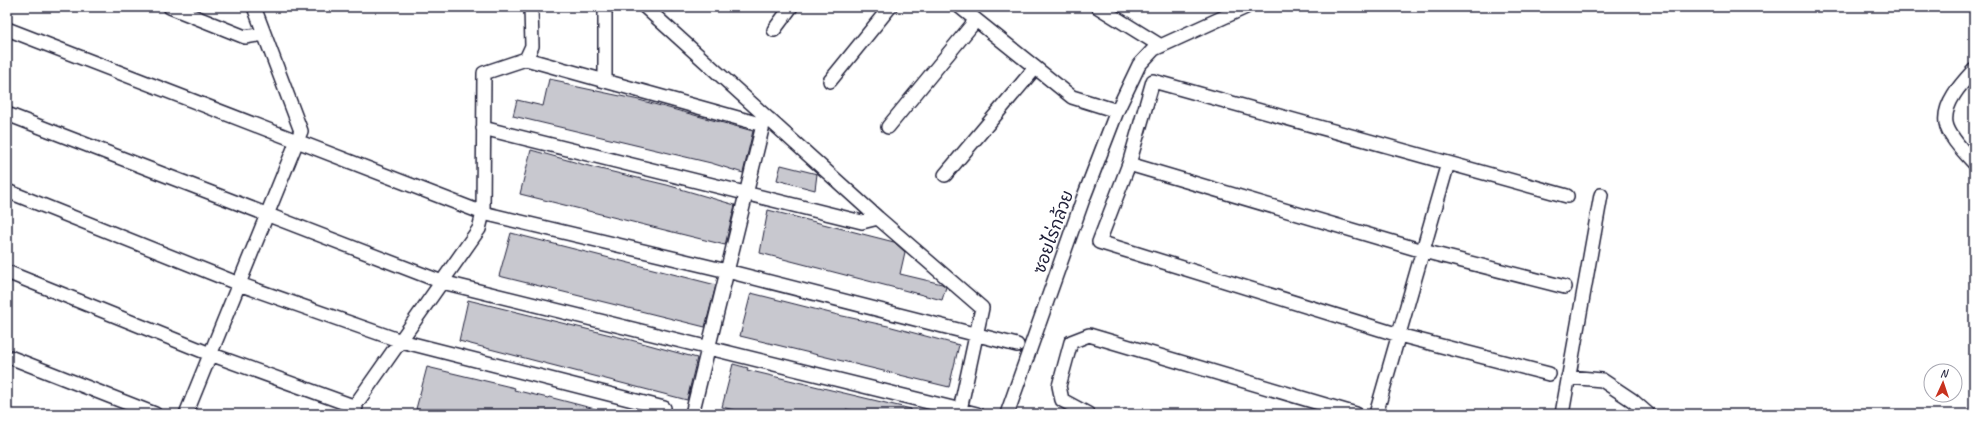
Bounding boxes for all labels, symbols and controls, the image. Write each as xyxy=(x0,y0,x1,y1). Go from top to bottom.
street label: ซอยไร่กล้วย xyxy=(1028,187,1078,277)
north arrow xyxy=(1923,363,1963,403)
text: N xyxy=(1940,366,1949,380)

